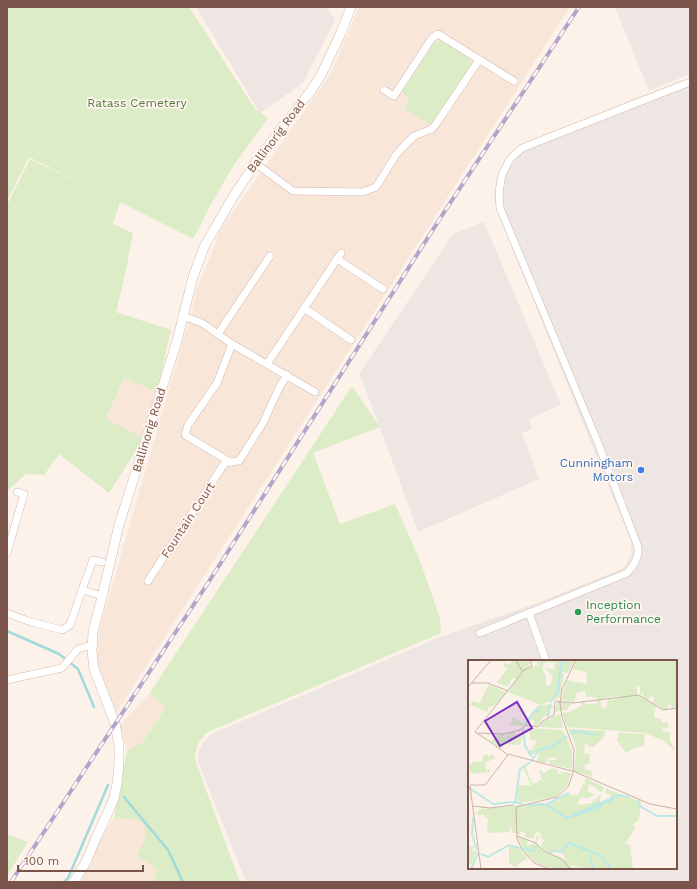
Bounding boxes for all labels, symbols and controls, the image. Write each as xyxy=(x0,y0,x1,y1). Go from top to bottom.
park label: Ratass Cemetery xyxy=(87,96,188,110)
street label: Ballinorig Road xyxy=(244,97,308,175)
street label: Ballinorig Road xyxy=(129,386,169,474)
place label: Cunningham Motors xyxy=(560,456,633,484)
marker: Cunningham Motors xyxy=(636,465,646,475)
street label: Fountain Court xyxy=(158,479,218,561)
place label: Inception Performance xyxy=(586,598,661,626)
marker: Inception Performance xyxy=(573,607,583,617)
inset map xyxy=(468,660,677,869)
scale bar xyxy=(18,847,143,873)
text: 100 m xyxy=(24,854,59,868)

